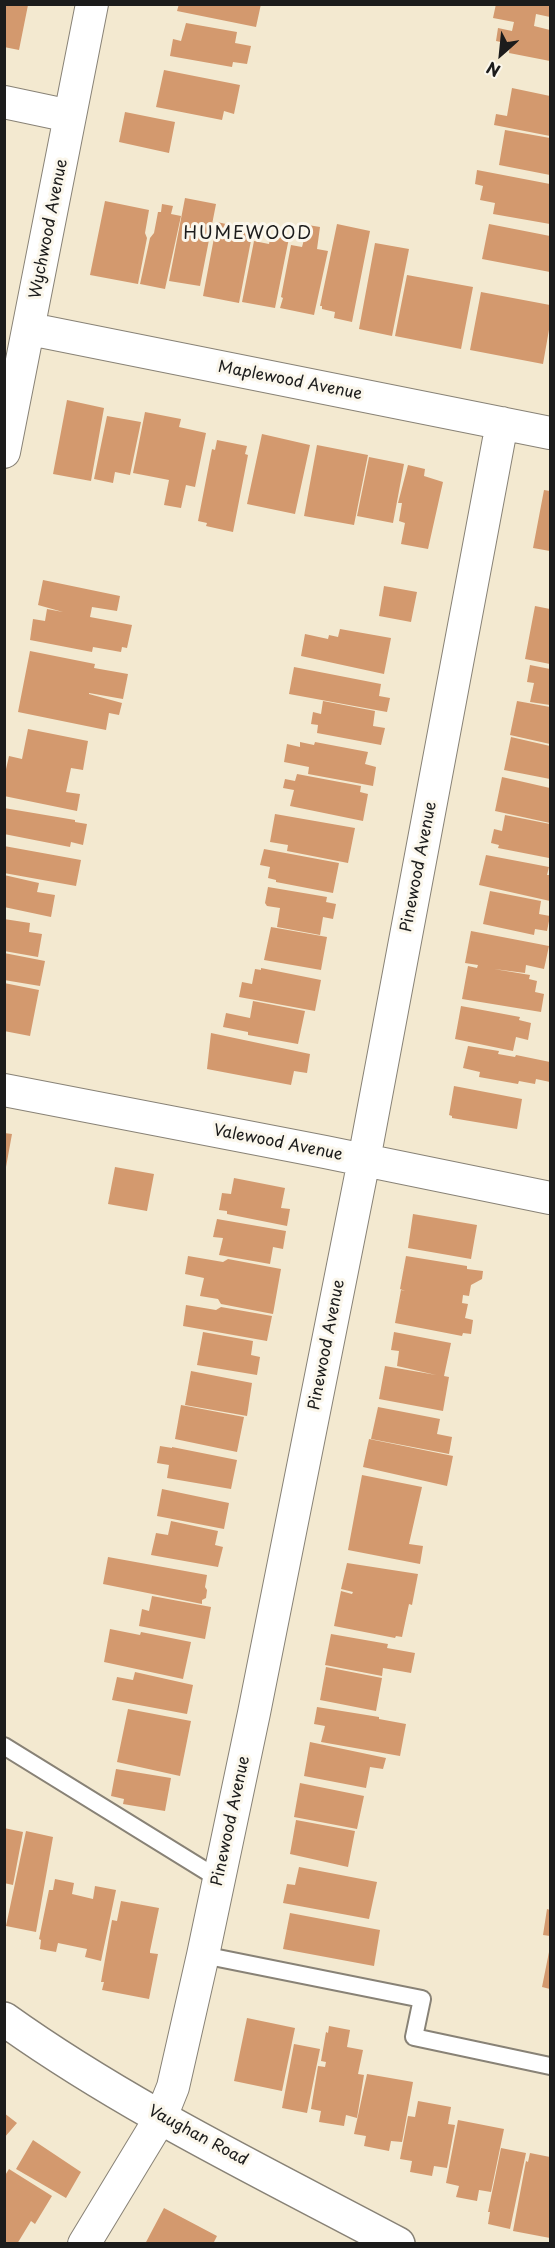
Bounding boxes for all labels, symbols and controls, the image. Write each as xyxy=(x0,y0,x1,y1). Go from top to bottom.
north arrow xyxy=(471,24,531,84)
text: N xyxy=(482,56,504,84)
street label: Wychwood Avenue xyxy=(26,158,72,300)
district label: HUMEWOOD xyxy=(183,223,313,245)
street label: Maplewood Avenue xyxy=(216,358,364,404)
street label: Pinewood Avenue xyxy=(397,800,441,934)
street label: Valewood Avenue xyxy=(212,1121,344,1165)
street label: Pinewood Avenue xyxy=(305,1278,349,1412)
street label: Pinewood Avenue xyxy=(208,1754,254,1888)
street label: Vaughan Road xyxy=(145,2102,251,2170)

